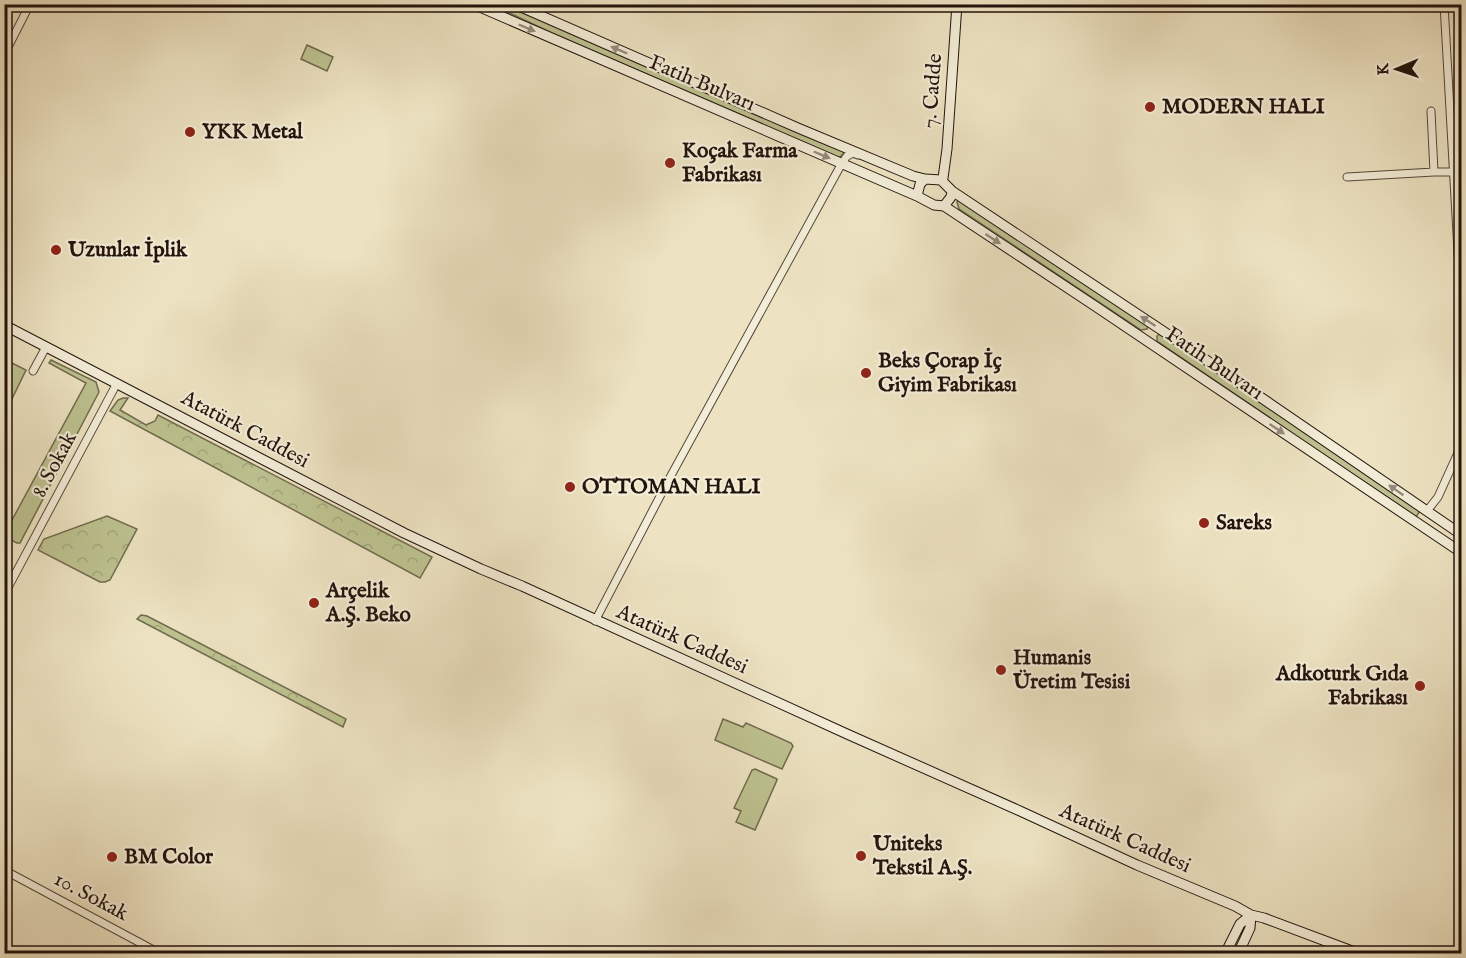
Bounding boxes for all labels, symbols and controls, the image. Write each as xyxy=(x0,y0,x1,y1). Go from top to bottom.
one-way arrow xyxy=(518,24,536,33)
north arrow xyxy=(1367,39,1427,99)
one-way arrow xyxy=(611,46,628,55)
street label: Fatih Bulvarı xyxy=(645,50,759,118)
street label: 7. Cadde xyxy=(917,52,949,129)
text: K xyxy=(1374,62,1394,76)
place label: MODERN HALI xyxy=(1162,94,1325,121)
marker: MODERN HALI xyxy=(1143,100,1157,114)
place label: YKK Metal xyxy=(202,119,304,146)
marker: YKK Metal xyxy=(183,125,197,139)
place label: Koçak Farma Fabrikası xyxy=(682,138,798,189)
one-way arrow xyxy=(813,151,831,160)
marker: Koçak Farma Fabrikası xyxy=(663,156,677,170)
one-way arrow xyxy=(985,233,1001,244)
place label: Uzunlar İplik xyxy=(67,236,188,264)
marker: Uzunlar İplik xyxy=(49,243,63,257)
one-way arrow xyxy=(1140,315,1156,326)
street label: Fatih Bulvarı xyxy=(1160,321,1268,407)
place label: Beks Çorap İç Giyim Fabrikası xyxy=(878,347,1017,399)
marker: Beks Çorap İç Giyim Fabrikası xyxy=(859,366,873,380)
street label: Atatürk Caddesi xyxy=(175,384,314,475)
one-way arrow xyxy=(1269,423,1285,435)
street label: 8. Sokak xyxy=(26,427,84,503)
place label: OTTOMAN HALI xyxy=(582,474,760,501)
marker: OTTOMAN HALI xyxy=(563,480,577,494)
one-way arrow xyxy=(1388,485,1404,496)
place label: Sareks xyxy=(1216,510,1272,537)
marker: Sareks xyxy=(1197,516,1211,530)
place label: Arçelik A.Ş. Beko xyxy=(325,578,412,629)
marker: Arçelik A.Ş. Beko xyxy=(307,596,321,610)
street label: Atatürk Caddesi xyxy=(611,599,752,681)
place label: Humanis Üretim Tesisi xyxy=(1012,645,1131,696)
place label: Adkoturk Gıda Fabrikası xyxy=(1275,661,1409,712)
marker: Humanis Üretim Tesisi xyxy=(994,663,1008,677)
marker: Adkoturk Gıda Fabrikası xyxy=(1413,679,1427,693)
street label: Atatürk Caddesi xyxy=(1054,798,1195,880)
place label: Uniteks Tekstil A.Ş. xyxy=(872,831,972,882)
place label: BM Color xyxy=(124,844,213,871)
marker: Uniteks Tekstil A.Ş. xyxy=(854,849,868,863)
marker: BM Color xyxy=(105,850,119,864)
street label: 10. Sokak xyxy=(49,866,134,928)

